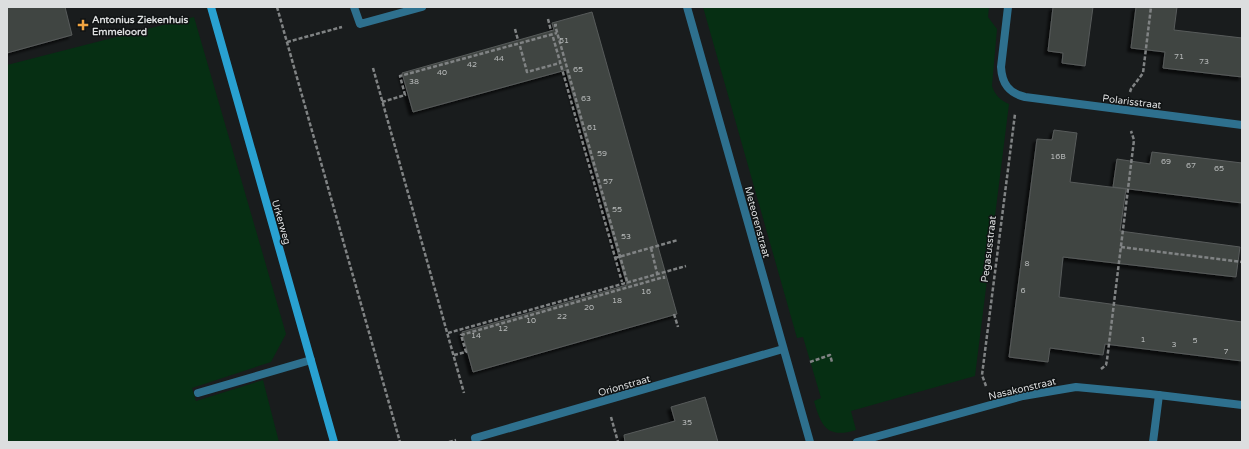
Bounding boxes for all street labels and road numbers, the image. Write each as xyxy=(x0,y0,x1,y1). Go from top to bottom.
street label: Polarisstraat xyxy=(1102,92,1162,112)
street label: Meteorenstraat xyxy=(742,185,772,259)
street label: Urkerweg xyxy=(269,199,293,246)
street label: Pegasusstraat xyxy=(979,215,999,283)
street label: Orionstraat xyxy=(597,373,652,399)
street label: Nasakonstraat xyxy=(987,375,1057,403)

